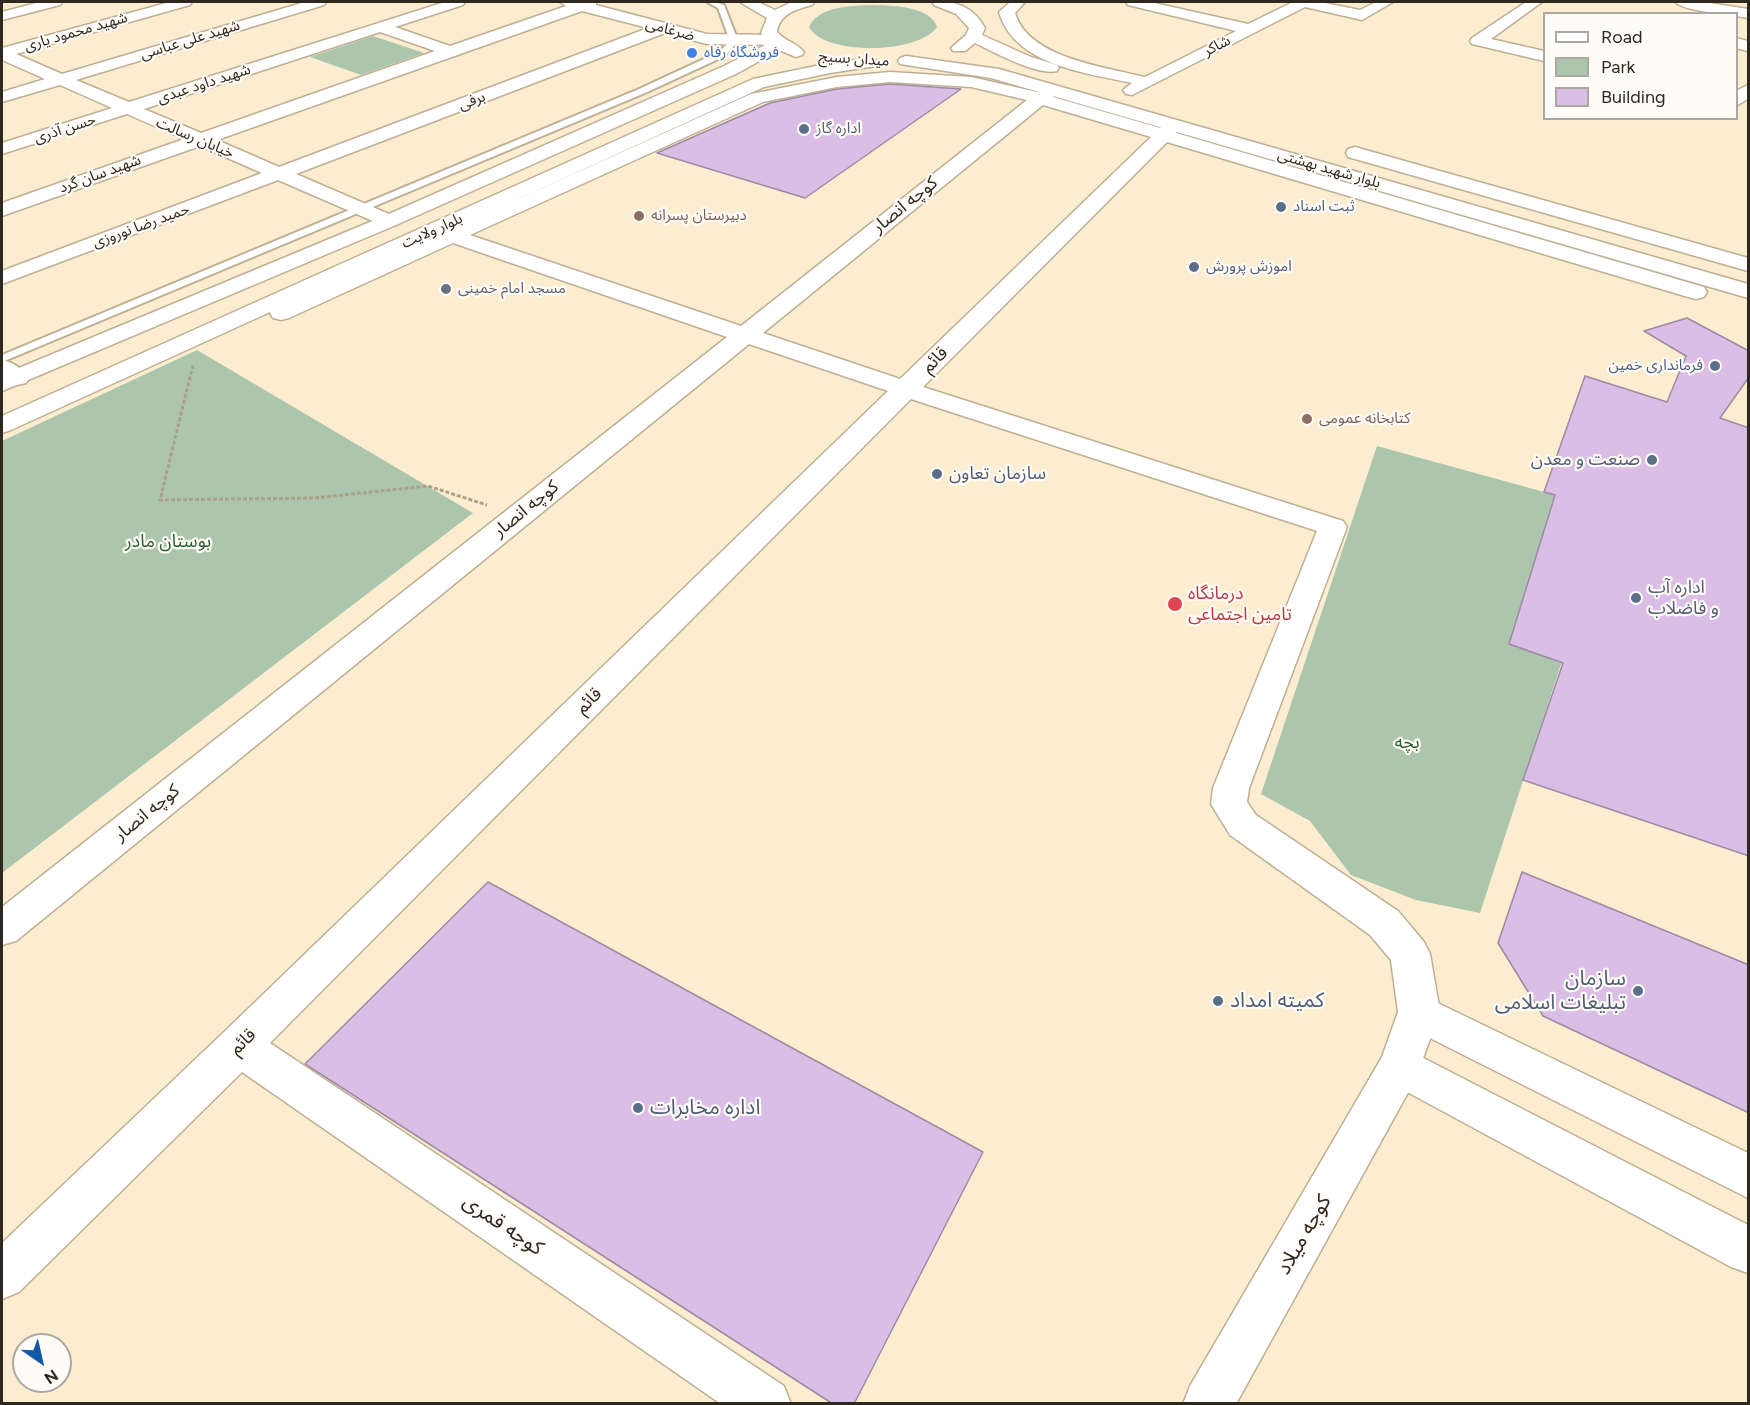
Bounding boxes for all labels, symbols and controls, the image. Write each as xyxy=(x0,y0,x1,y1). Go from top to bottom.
street label: شهید محمود یاری xyxy=(22,9,130,55)
legend xyxy=(1543,12,1738,120)
street label: ضرغامی xyxy=(644,15,696,45)
street label: شهید علی عباسی xyxy=(138,16,242,64)
text: Road xyxy=(1601,26,1642,48)
street label: شاکر xyxy=(1200,32,1234,60)
place label: فروشگاه رفاه xyxy=(704,44,779,62)
marker: فروشگاه رفاه xyxy=(685,46,699,60)
street label: میدان بسیج xyxy=(818,48,890,70)
text: Park xyxy=(1601,56,1635,78)
street label: شهید داود عبدی xyxy=(155,60,253,108)
text: Building xyxy=(1601,86,1666,108)
street label: برفی xyxy=(456,88,488,114)
street label: حسن آذری xyxy=(32,111,98,147)
street label: خیابان رسالت xyxy=(153,114,237,162)
place label: اداره گاز xyxy=(816,120,861,138)
marker: اداره گاز xyxy=(797,122,811,136)
street label: بلوار شهید بهشتی xyxy=(1276,146,1382,192)
street label: شهید سان گرد xyxy=(57,151,143,197)
street label: کوچه انصار xyxy=(868,172,942,238)
place label: ثبت اسناد xyxy=(1293,198,1355,216)
street label: حمید رضا نوروزی xyxy=(90,200,192,252)
marker: ثبت اسناد xyxy=(1274,200,1288,214)
place label: دبیرستان پسرانه xyxy=(651,207,747,225)
marker: دبیرستان پسرانه xyxy=(632,209,646,223)
street label: بلوار ولایت xyxy=(399,210,465,252)
place label: اموزش پرورش xyxy=(1206,258,1292,276)
marker: اموزش پرورش xyxy=(1187,260,1201,274)
place label: مسجد امام خمینی xyxy=(458,280,566,298)
marker: مسجد امام خمینی xyxy=(439,282,453,296)
street label: قائم xyxy=(917,342,953,378)
place label: فرمانداری خمین xyxy=(1608,357,1703,375)
marker: فرمانداری خمین xyxy=(1708,359,1722,373)
place label: کتابخانه عمومی xyxy=(1319,410,1410,428)
marker: کتابخانه عمومی xyxy=(1300,412,1314,426)
place label: صنعت و معدن xyxy=(1531,449,1640,471)
marker: صنعت و معدن xyxy=(1645,453,1659,467)
place label: سازمان تعاون xyxy=(949,463,1046,485)
marker: سازمان تعاون xyxy=(930,467,944,481)
street label: کوچه انصار xyxy=(489,476,563,542)
park label: بوستان مادر xyxy=(125,531,211,553)
place label: اداره آب و فاضلاب xyxy=(1648,577,1719,620)
place label: درمانگاه تامین اجتماعی xyxy=(1188,583,1292,626)
marker: اداره آب و فاضلاب xyxy=(1629,591,1643,605)
marker: درمانگاه تامین اجتماعی xyxy=(1166,595,1184,613)
street label: قائم xyxy=(571,683,607,719)
park label: بچه xyxy=(1394,732,1420,754)
street label: کوچه انصار xyxy=(110,780,184,846)
place label: سازمان تبلیغات اسلامی xyxy=(1495,966,1626,1016)
marker: سازمان تبلیغات اسلامی xyxy=(1631,984,1645,998)
place label: کمیته امداد xyxy=(1230,988,1324,1014)
marker: کمیته امداد xyxy=(1211,994,1225,1008)
street label: قائم xyxy=(225,1024,261,1060)
place label: اداره مخابرات xyxy=(650,1095,760,1121)
marker: اداره مخابرات xyxy=(631,1101,645,1115)
street label: کوچه قمری xyxy=(458,1189,548,1261)
street label: کوچه میلاد xyxy=(1271,1191,1337,1279)
north arrow xyxy=(12,1333,72,1393)
text: N xyxy=(41,1365,62,1388)

